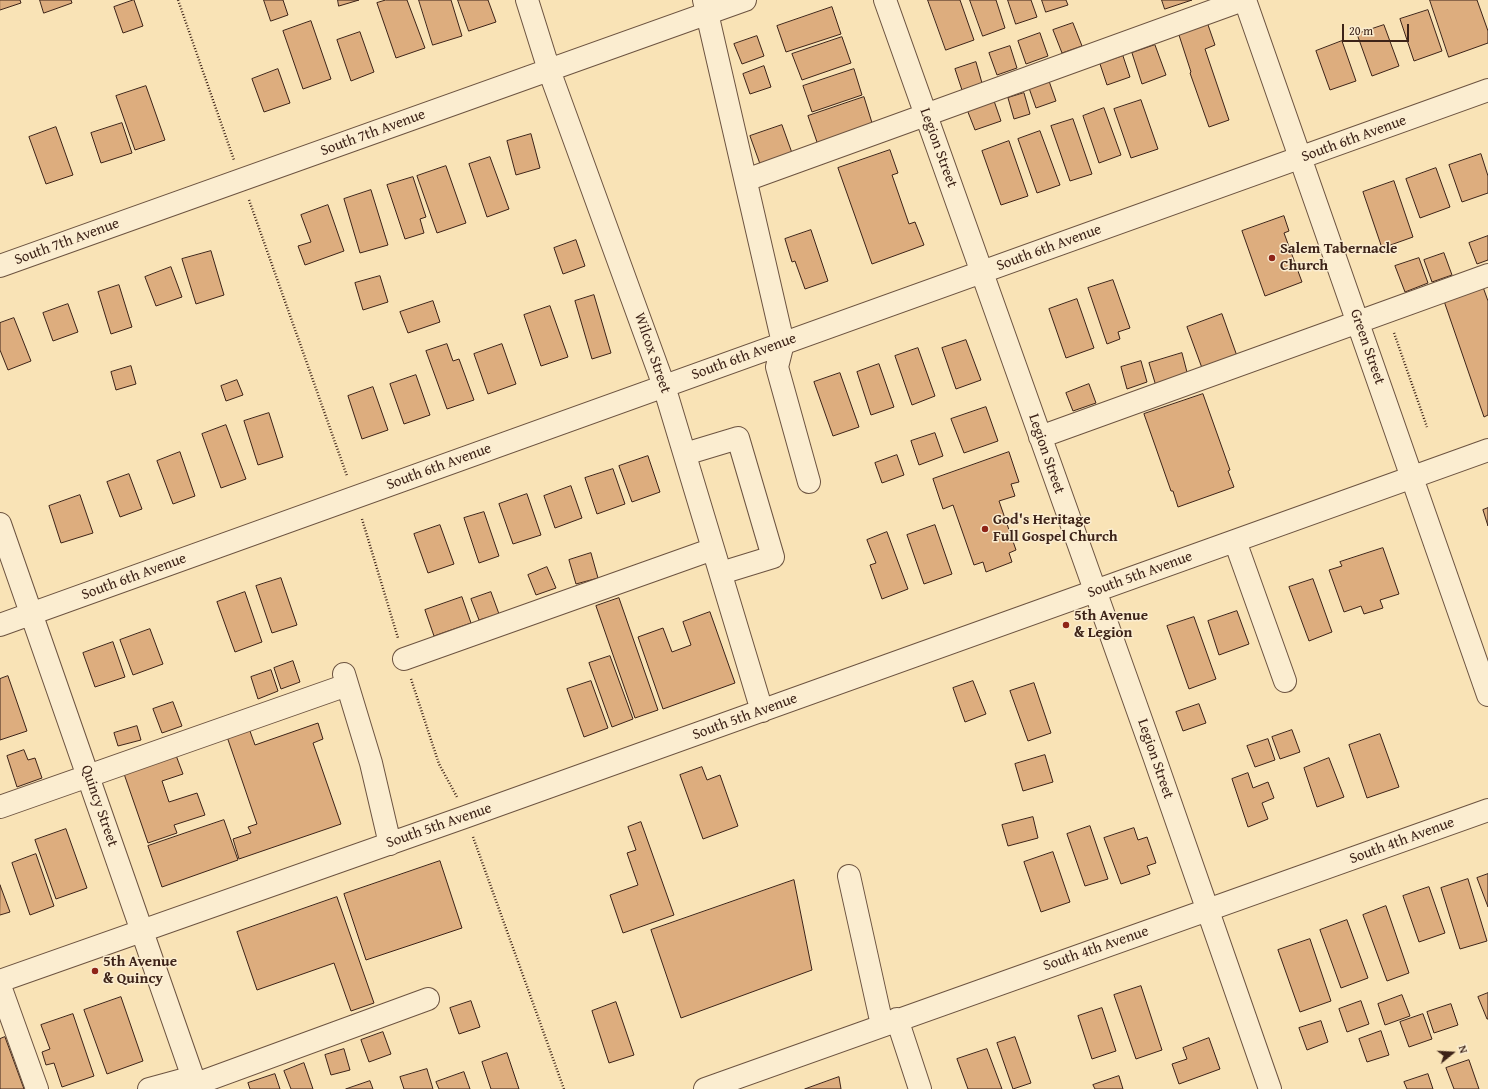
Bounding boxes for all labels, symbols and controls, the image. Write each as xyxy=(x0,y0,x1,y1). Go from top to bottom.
scale bar xyxy=(1344,16,1411,42)
text: 20 m xyxy=(1349,22,1373,39)
street label: South 7th Avenue xyxy=(318,106,428,160)
street label: Legion Street xyxy=(915,106,961,190)
street label: South 6th Avenue xyxy=(1299,112,1409,166)
street label: South 7th Avenue xyxy=(12,215,122,269)
street label: South 6th Avenue xyxy=(994,221,1104,275)
place label: Salem Tabernacle Church xyxy=(1280,240,1397,275)
marker: Salem Tabernacle Church xyxy=(1267,253,1277,263)
street label: Green Street xyxy=(1346,307,1388,387)
street label: Wilcox Street xyxy=(630,310,674,396)
street label: South 6th Avenue xyxy=(689,330,799,384)
street label: Legion Street xyxy=(1024,412,1068,496)
street label: South 6th Avenue xyxy=(384,440,494,494)
place label: God's Heritage Full Gospel Church xyxy=(993,511,1118,546)
marker: God's Heritage Full Gospel Church xyxy=(980,524,990,534)
street label: South 5th Avenue xyxy=(1085,548,1195,602)
street label: South 6th Avenue xyxy=(79,550,189,604)
place label: 5th Avenue & Legion xyxy=(1074,607,1148,642)
marker: 5th Avenue & Legion xyxy=(1061,620,1071,630)
street label: South 5th Avenue xyxy=(690,690,800,744)
street label: Legion Street xyxy=(1133,717,1177,801)
street label: Quincy Street xyxy=(77,763,121,849)
street label: South 5th Avenue xyxy=(384,800,494,852)
street label: South 4th Avenue xyxy=(1347,814,1457,868)
street label: South 4th Avenue xyxy=(1041,923,1151,975)
place label: 5th Avenue & Quincy xyxy=(103,953,177,988)
marker: 5th Avenue & Quincy xyxy=(90,966,100,976)
north arrow xyxy=(1432,1033,1472,1073)
text: N xyxy=(1455,1043,1472,1055)

